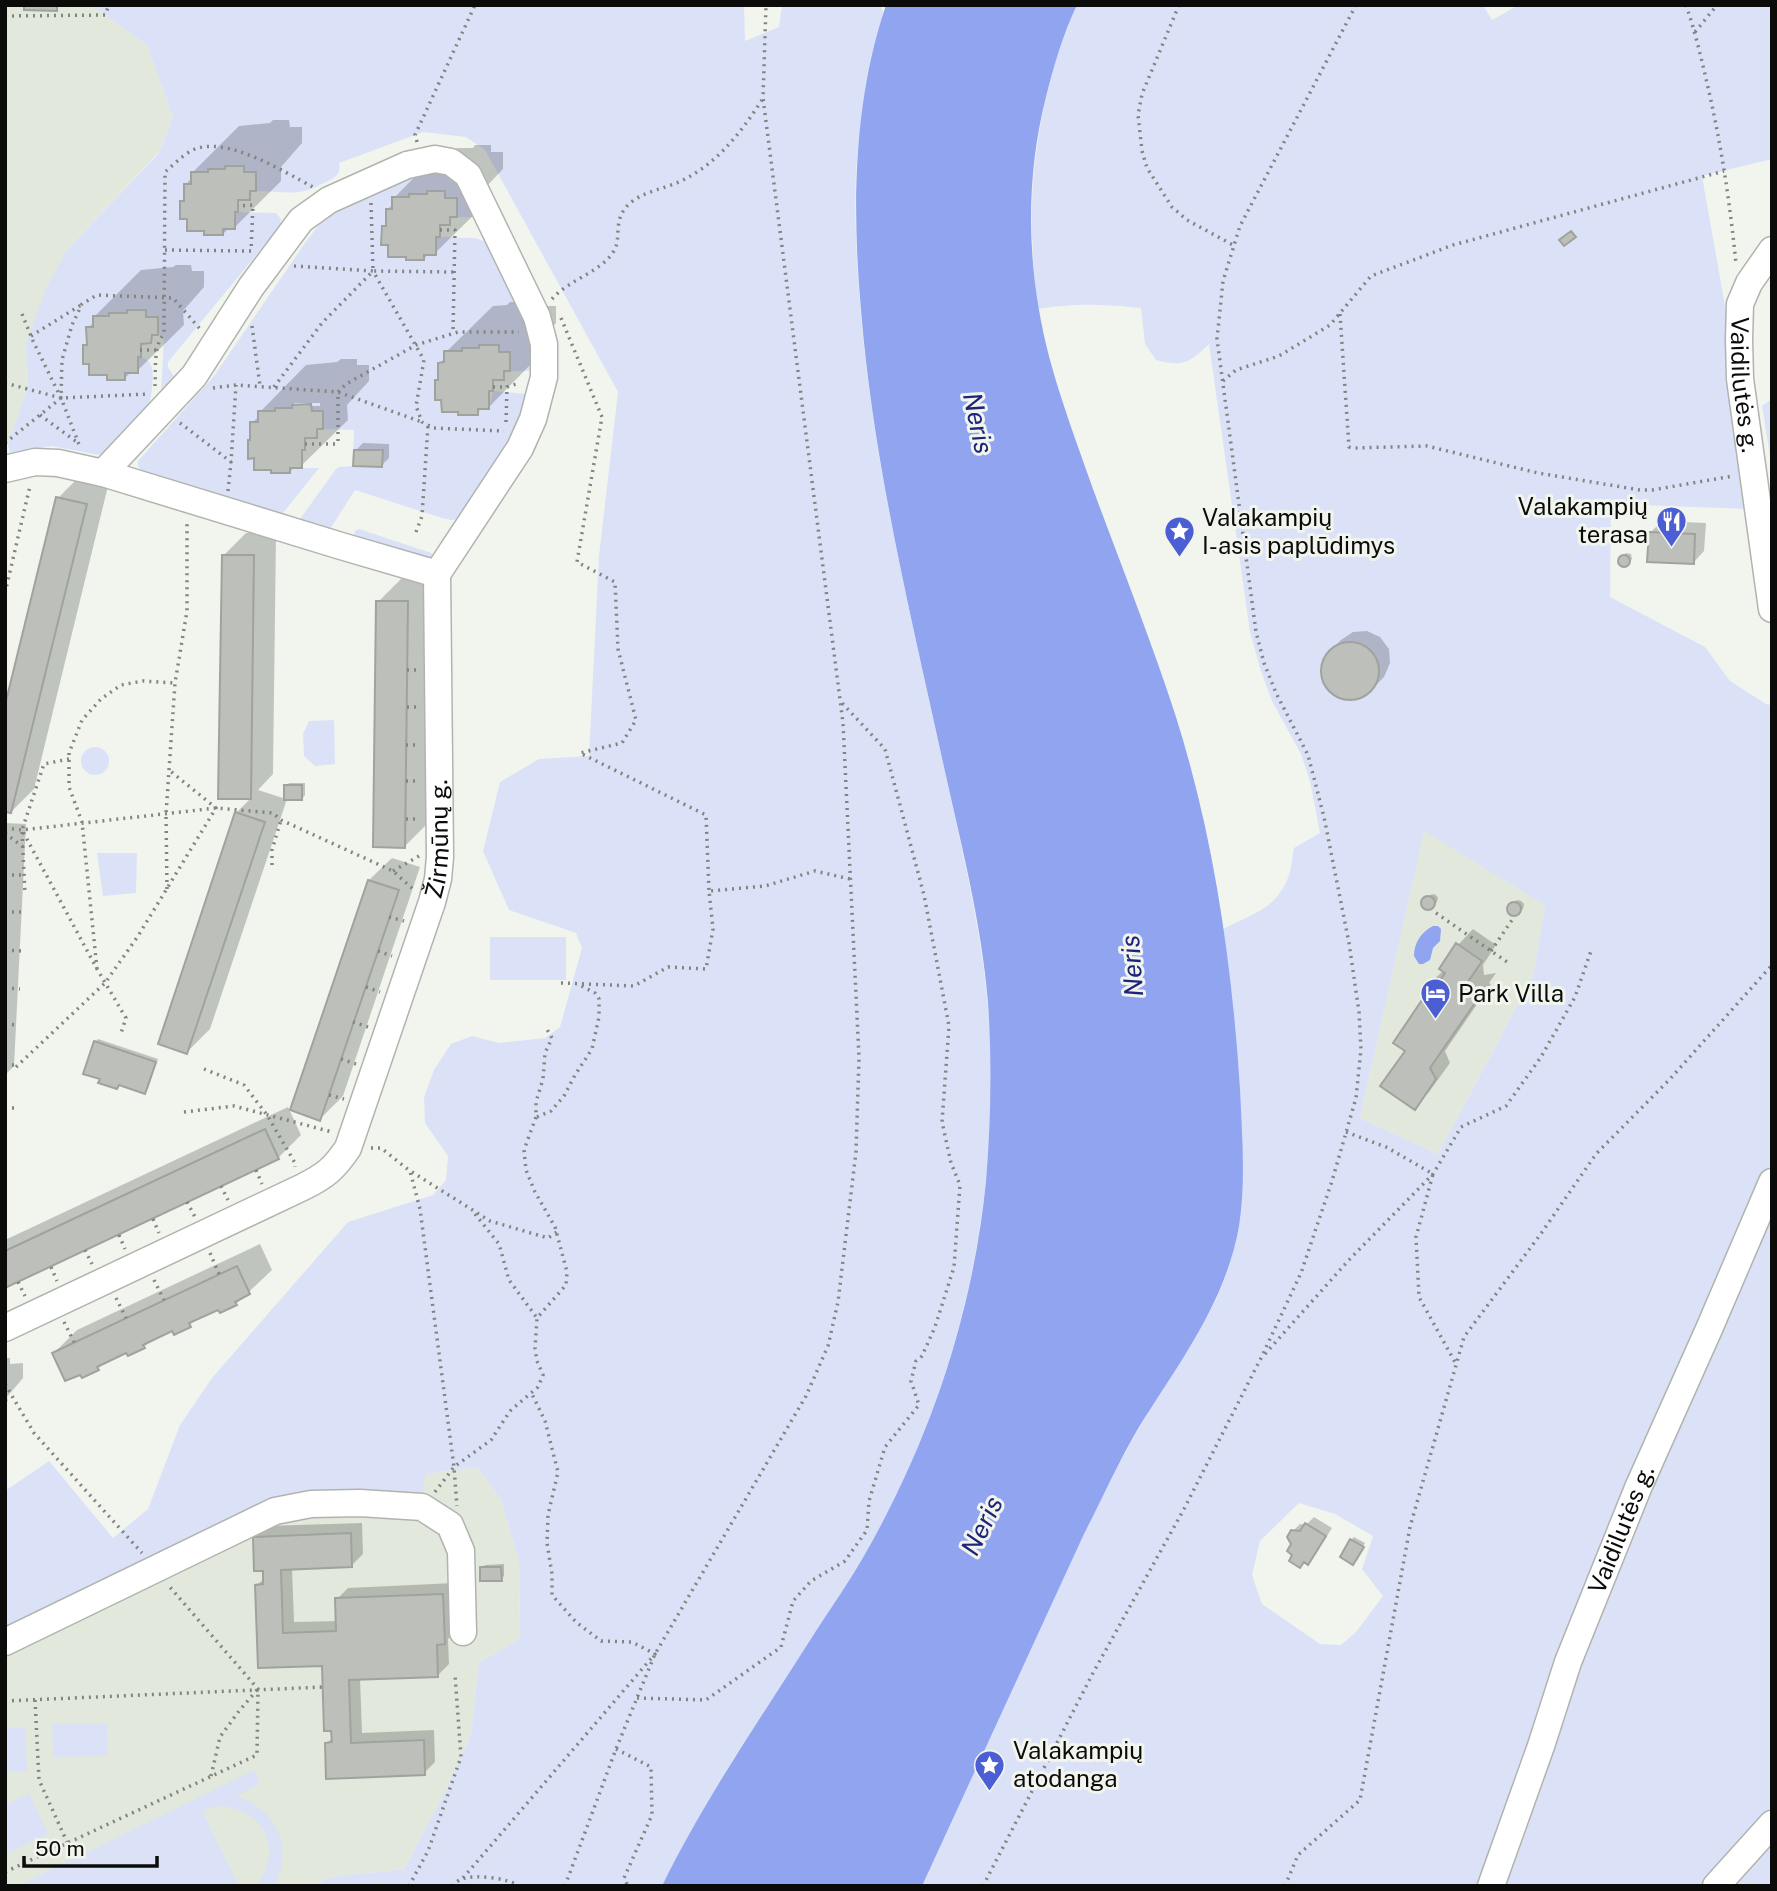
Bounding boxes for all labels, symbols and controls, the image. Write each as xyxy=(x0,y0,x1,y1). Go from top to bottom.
street label: Vaidilutės g. xyxy=(1726,316,1765,454)
water label: Neris xyxy=(957,389,1000,456)
place label: Valakampių terasa xyxy=(1518,492,1648,548)
place label: Valakampių I-asis paplūdimys xyxy=(1202,503,1395,559)
restaurant icon: Valakampių terasa xyxy=(1654,504,1688,548)
place icon: Valakampių I-asis paplūdimys xyxy=(1162,515,1196,559)
street label: Žirmūnų g. xyxy=(419,779,454,901)
water label: Neris xyxy=(1114,934,1149,998)
hotel icon: Park Villa xyxy=(1418,977,1452,1021)
place label: Park Villa xyxy=(1458,979,1564,1007)
street label: Vaidilutės g. xyxy=(1582,1460,1660,1597)
water label: Neris xyxy=(954,1491,1009,1560)
place label: Valakampių atodanga xyxy=(1013,1736,1143,1792)
place icon: Valakampių atodanga xyxy=(973,1748,1007,1792)
scale bar xyxy=(24,1825,158,1869)
text: 50 m xyxy=(35,1836,85,1861)

